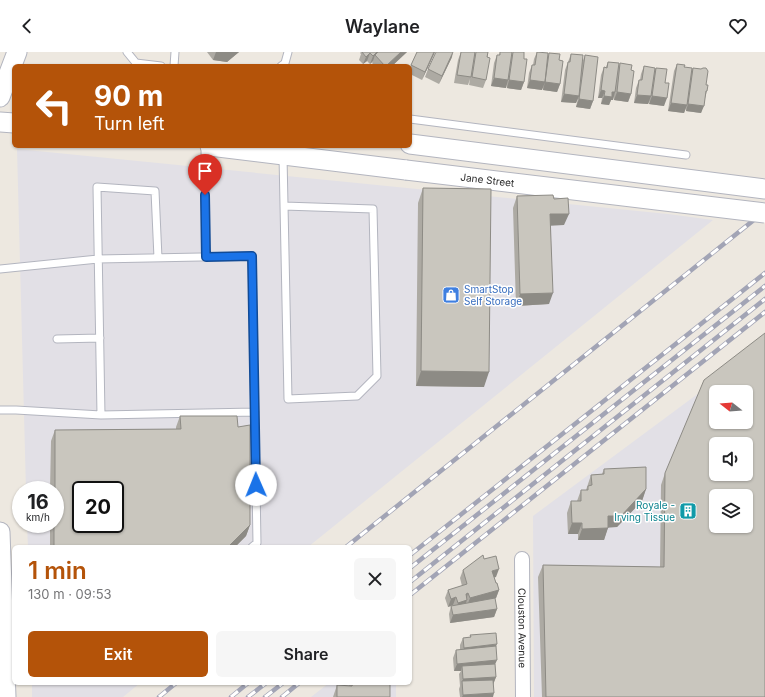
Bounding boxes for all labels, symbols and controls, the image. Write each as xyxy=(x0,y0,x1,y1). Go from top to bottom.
icon: back xyxy=(16,15,38,37)
icon: heart xyxy=(727,15,749,37)
text: Waylane xyxy=(345,16,420,37)
text: 90 m xyxy=(94,79,163,113)
icon: left xyxy=(28,80,80,132)
text: Turn left xyxy=(94,113,164,134)
pin xyxy=(188,154,222,195)
icon: arrive xyxy=(194,160,216,182)
street label: Jane Street xyxy=(460,171,516,189)
place label: SmartStop Self Storage xyxy=(464,283,522,307)
shop icon: SmartStop Self Storage xyxy=(441,285,461,305)
north arrow xyxy=(709,385,753,429)
map controls xyxy=(709,385,753,533)
button: sound xyxy=(709,437,753,481)
position arrow xyxy=(235,464,277,506)
speed limit sign: 20 xyxy=(72,481,124,533)
button: layers xyxy=(709,489,753,533)
text: 16 xyxy=(27,490,49,514)
place label: Royale - Irving Tissue xyxy=(614,499,675,523)
building icon: Royale - Irving Tissue xyxy=(678,501,698,521)
text: km/h xyxy=(26,511,50,523)
text: 1 min xyxy=(28,556,87,585)
button: close xyxy=(354,558,396,600)
text: 130 m · 09:53 xyxy=(28,586,112,602)
street label: Clouston Avenue xyxy=(516,588,529,668)
button: Exit xyxy=(28,631,208,677)
button: Share xyxy=(216,631,396,677)

